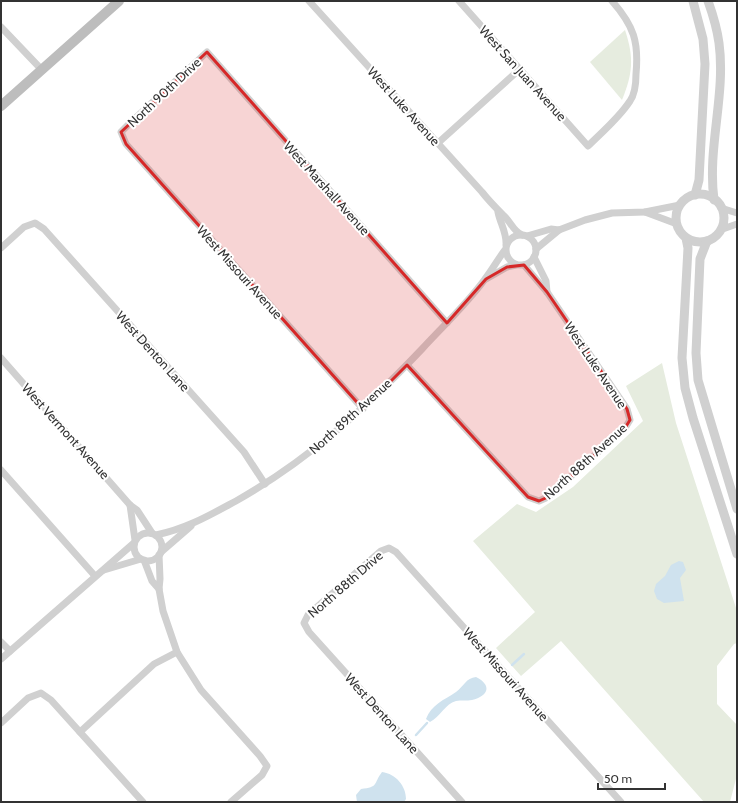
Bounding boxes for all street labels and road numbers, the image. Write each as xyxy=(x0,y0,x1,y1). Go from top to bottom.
street label: West San Juan Avenue xyxy=(476,22,570,124)
street label: North 90th Drive xyxy=(124,54,204,130)
street label: West Luke Avenue xyxy=(364,63,444,149)
street label: West Marshall Avenue xyxy=(281,138,374,239)
street label: West Missouri Avenue xyxy=(194,222,286,322)
street label: West Denton Lane xyxy=(113,307,194,395)
street label: West Luke Avenue xyxy=(561,319,631,412)
street label: North 89th Avenue xyxy=(305,375,395,457)
street label: West Vermont Avenue xyxy=(19,380,113,482)
street label: North 88th Avenue xyxy=(540,419,630,502)
street label: North 88th Drive xyxy=(304,547,386,621)
street label: West Missouri Avenue xyxy=(460,624,552,724)
street label: West Denton Lane xyxy=(342,669,423,757)

